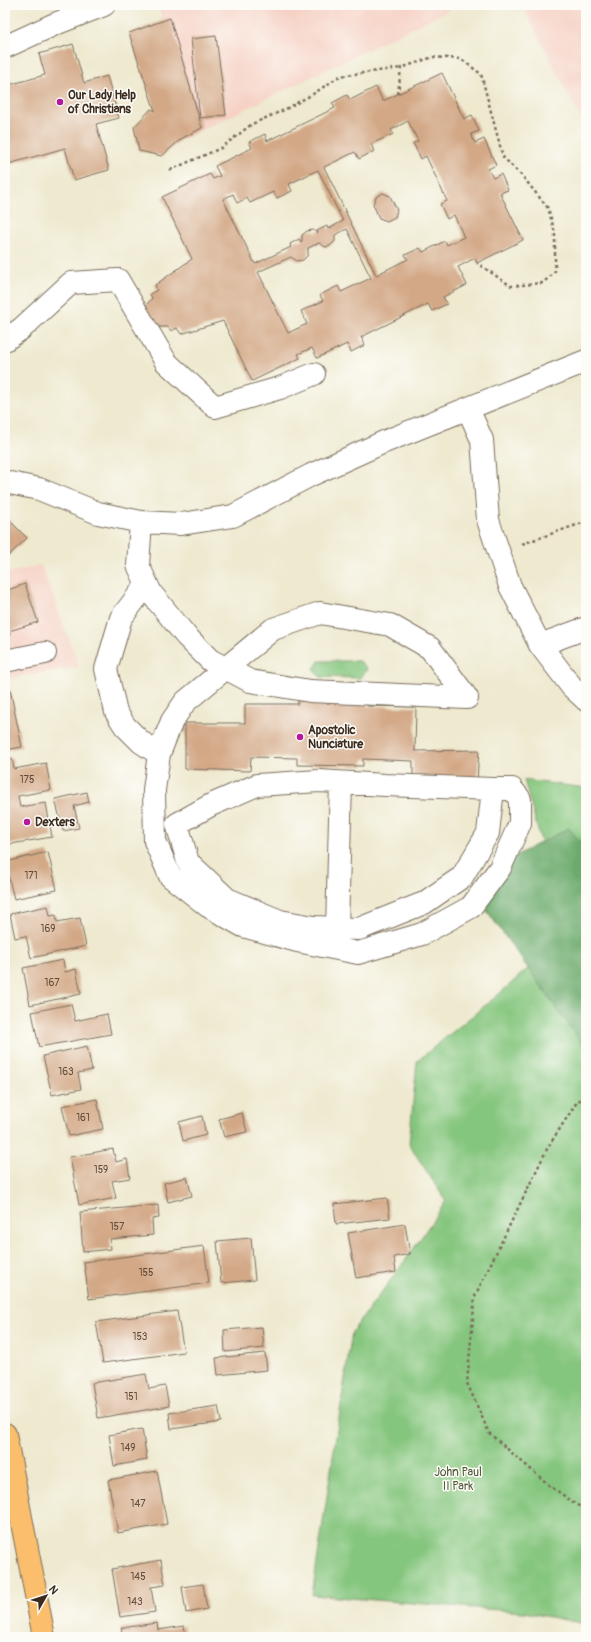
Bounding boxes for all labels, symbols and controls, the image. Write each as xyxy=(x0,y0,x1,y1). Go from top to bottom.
place label: Our Lady Help of Christians xyxy=(67,88,136,117)
marker: Our Lady Help of Christians xyxy=(55,97,65,107)
place label: Apostolic Nunciature xyxy=(308,723,364,752)
marker: Apostolic Nunciature xyxy=(295,732,305,742)
house number: 175 xyxy=(20,774,34,786)
place label: Dexters xyxy=(35,815,75,830)
marker: Dexters xyxy=(22,817,32,827)
house number: 171 xyxy=(24,870,38,882)
house number: 169 xyxy=(41,923,55,935)
house number: 167 xyxy=(45,977,60,989)
house number: 163 xyxy=(58,1066,74,1078)
house number: 161 xyxy=(76,1112,90,1124)
house number: 159 xyxy=(94,1164,108,1176)
house number: 157 xyxy=(110,1221,125,1233)
house number: 155 xyxy=(139,1267,153,1279)
house number: 153 xyxy=(133,1331,148,1343)
house number: 151 xyxy=(124,1391,138,1403)
house number: 149 xyxy=(121,1442,135,1454)
park label: John Paul II Park xyxy=(434,1465,482,1494)
house number: 147 xyxy=(131,1498,146,1510)
house number: 145 xyxy=(130,1571,146,1583)
north arrow xyxy=(26,1576,66,1616)
text: N xyxy=(46,1583,61,1597)
house number: 143 xyxy=(127,1596,143,1608)

